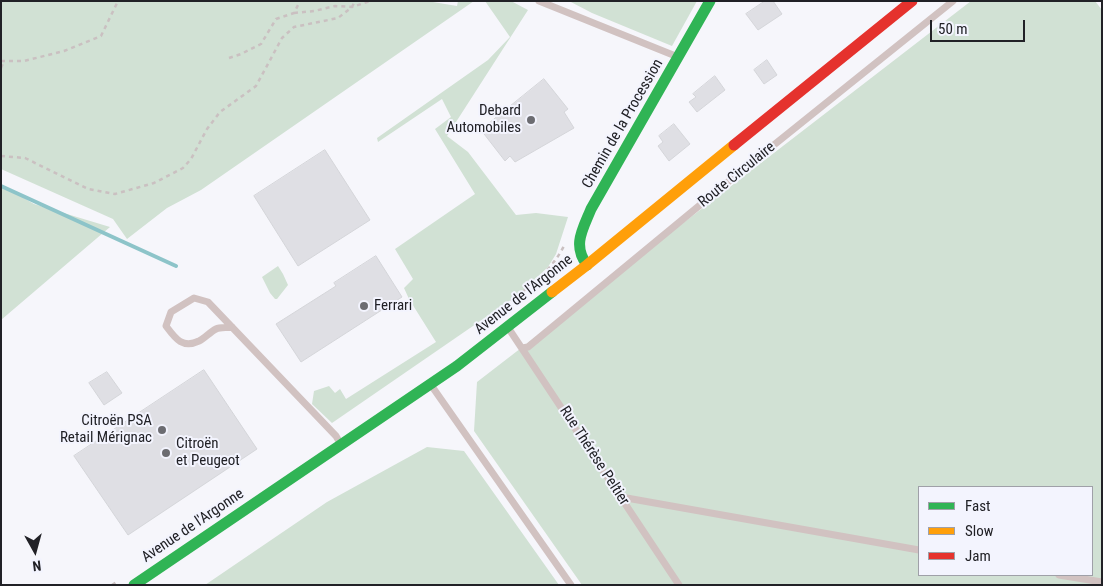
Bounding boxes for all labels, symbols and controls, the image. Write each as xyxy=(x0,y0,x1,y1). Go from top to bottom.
scale bar xyxy=(933,10,1028,42)
text: 50 m xyxy=(938,20,968,38)
street label: Chemin de la Procession xyxy=(579,56,667,192)
place label: Debard Automobiles xyxy=(446,102,521,137)
marker: Debard Automobiles xyxy=(525,114,537,126)
street label: Route Circulaire xyxy=(695,139,779,211)
street label: Avenue de l'Argonne xyxy=(471,251,577,339)
place label: Ferrari xyxy=(374,297,412,315)
marker: Ferrari xyxy=(358,300,370,312)
street label: Rue Thérèse Peltier xyxy=(555,403,633,509)
place label: Citroën PSA Retail Mérignac xyxy=(60,412,152,447)
marker: Citroën PSA Retail Mérignac xyxy=(156,424,168,436)
place label: Citroën et Peugeot xyxy=(176,435,240,470)
marker: Citroën et Peugeot xyxy=(160,447,172,459)
street label: Avenue de l'Argonne xyxy=(139,485,247,567)
legend xyxy=(918,486,1093,576)
text: Fast xyxy=(965,497,990,515)
text: Slow xyxy=(965,522,994,540)
north arrow xyxy=(10,526,60,576)
text: Jam xyxy=(965,547,991,565)
text: N xyxy=(32,557,42,574)

